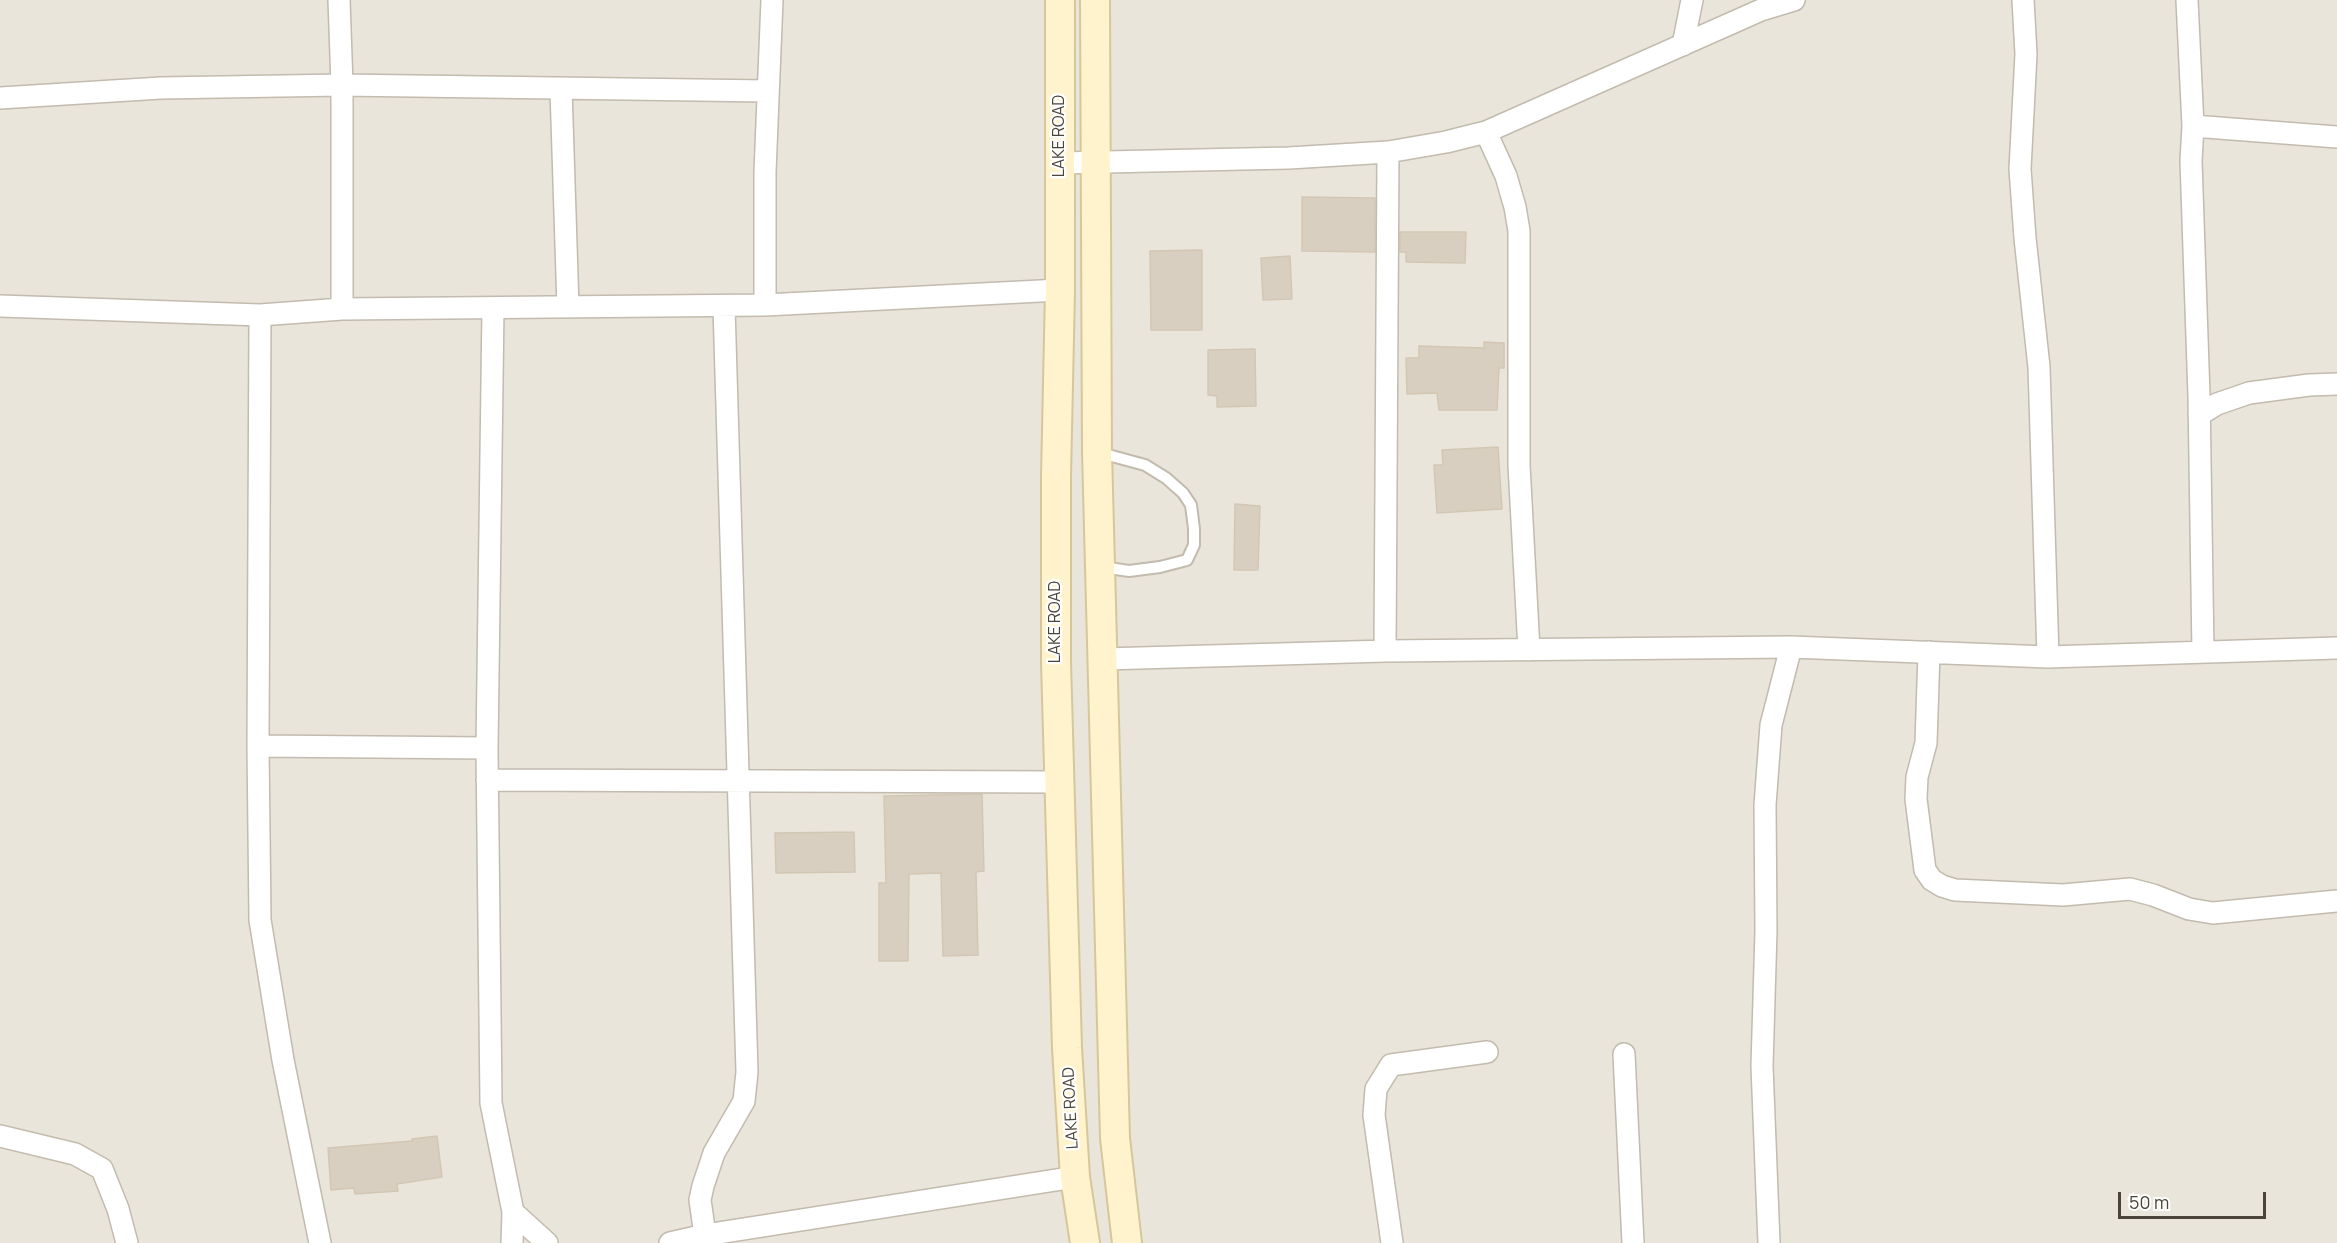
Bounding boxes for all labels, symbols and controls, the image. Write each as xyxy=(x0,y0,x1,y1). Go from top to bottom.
street label: LAKE ROAD xyxy=(1050,95,1070,177)
street label: LAKE ROAD xyxy=(1046,581,1066,663)
street label: LAKE ROAD xyxy=(1059,1066,1083,1150)
scale bar xyxy=(2121,1180,2270,1218)
text: 50 m xyxy=(2129,1190,2169,1214)

